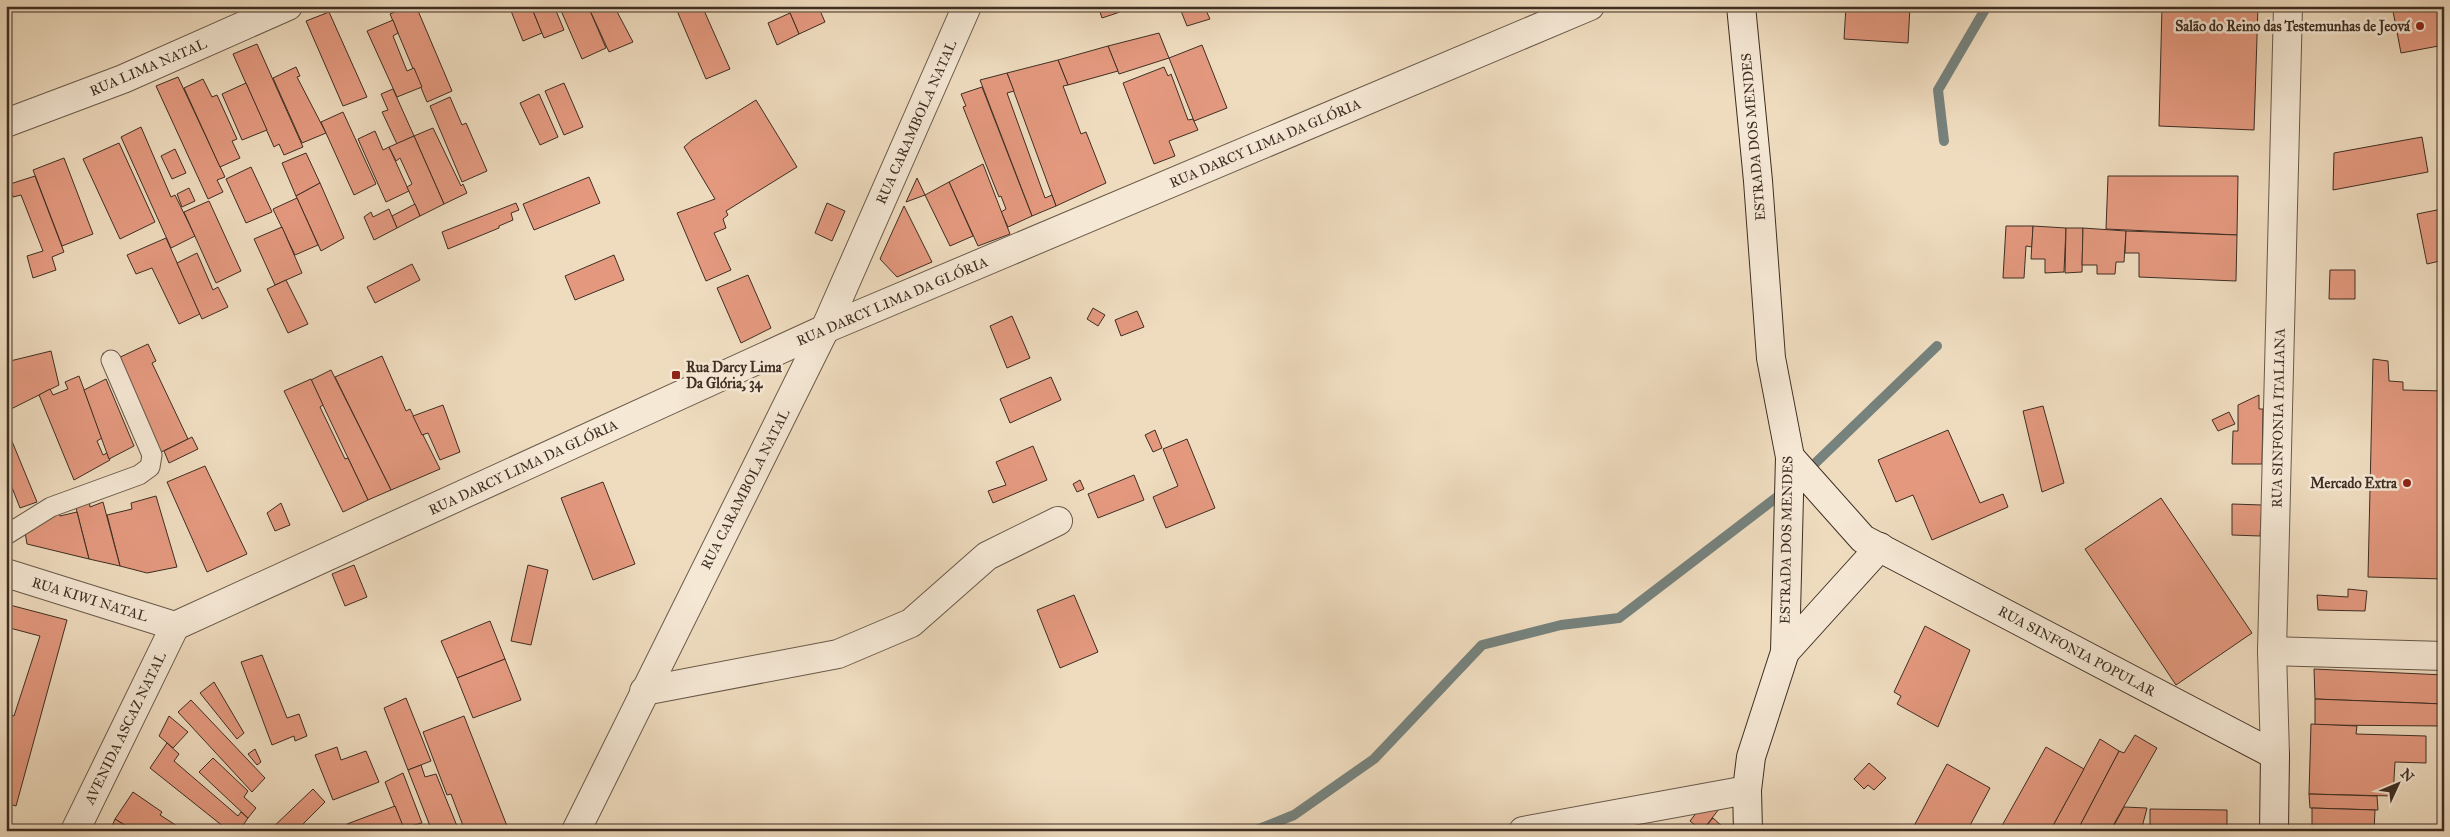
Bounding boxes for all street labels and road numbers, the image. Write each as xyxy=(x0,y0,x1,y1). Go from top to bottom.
street label: RUA LIMA NATAL xyxy=(87,35,210,100)
street label: RUA CARAMBOLA NATAL xyxy=(872,37,961,207)
street label: ESTRADA DOS MENDES xyxy=(1738,52,1769,222)
street label: RUA DARCY LIMA DA GLÓRIA xyxy=(1166,93,1364,192)
street label: RUA DARCY LIMA DA GLÓRIA xyxy=(793,251,991,350)
street label: RUA SINFONIA ITALIANA xyxy=(2268,327,2289,508)
street label: RUA CARAMBOLA NATAL xyxy=(697,405,794,572)
street label: RUA DARCY LIMA DA GLÓRIA xyxy=(425,414,621,519)
street label: ESTRADA DOS MENDES xyxy=(1777,456,1796,624)
street label: RUA KIWI NATAL xyxy=(30,574,151,625)
street label: RUA SINFONIA POPULAR xyxy=(1995,603,2159,701)
street label: AVENIDA ASCAZ NATAL xyxy=(81,649,170,808)

